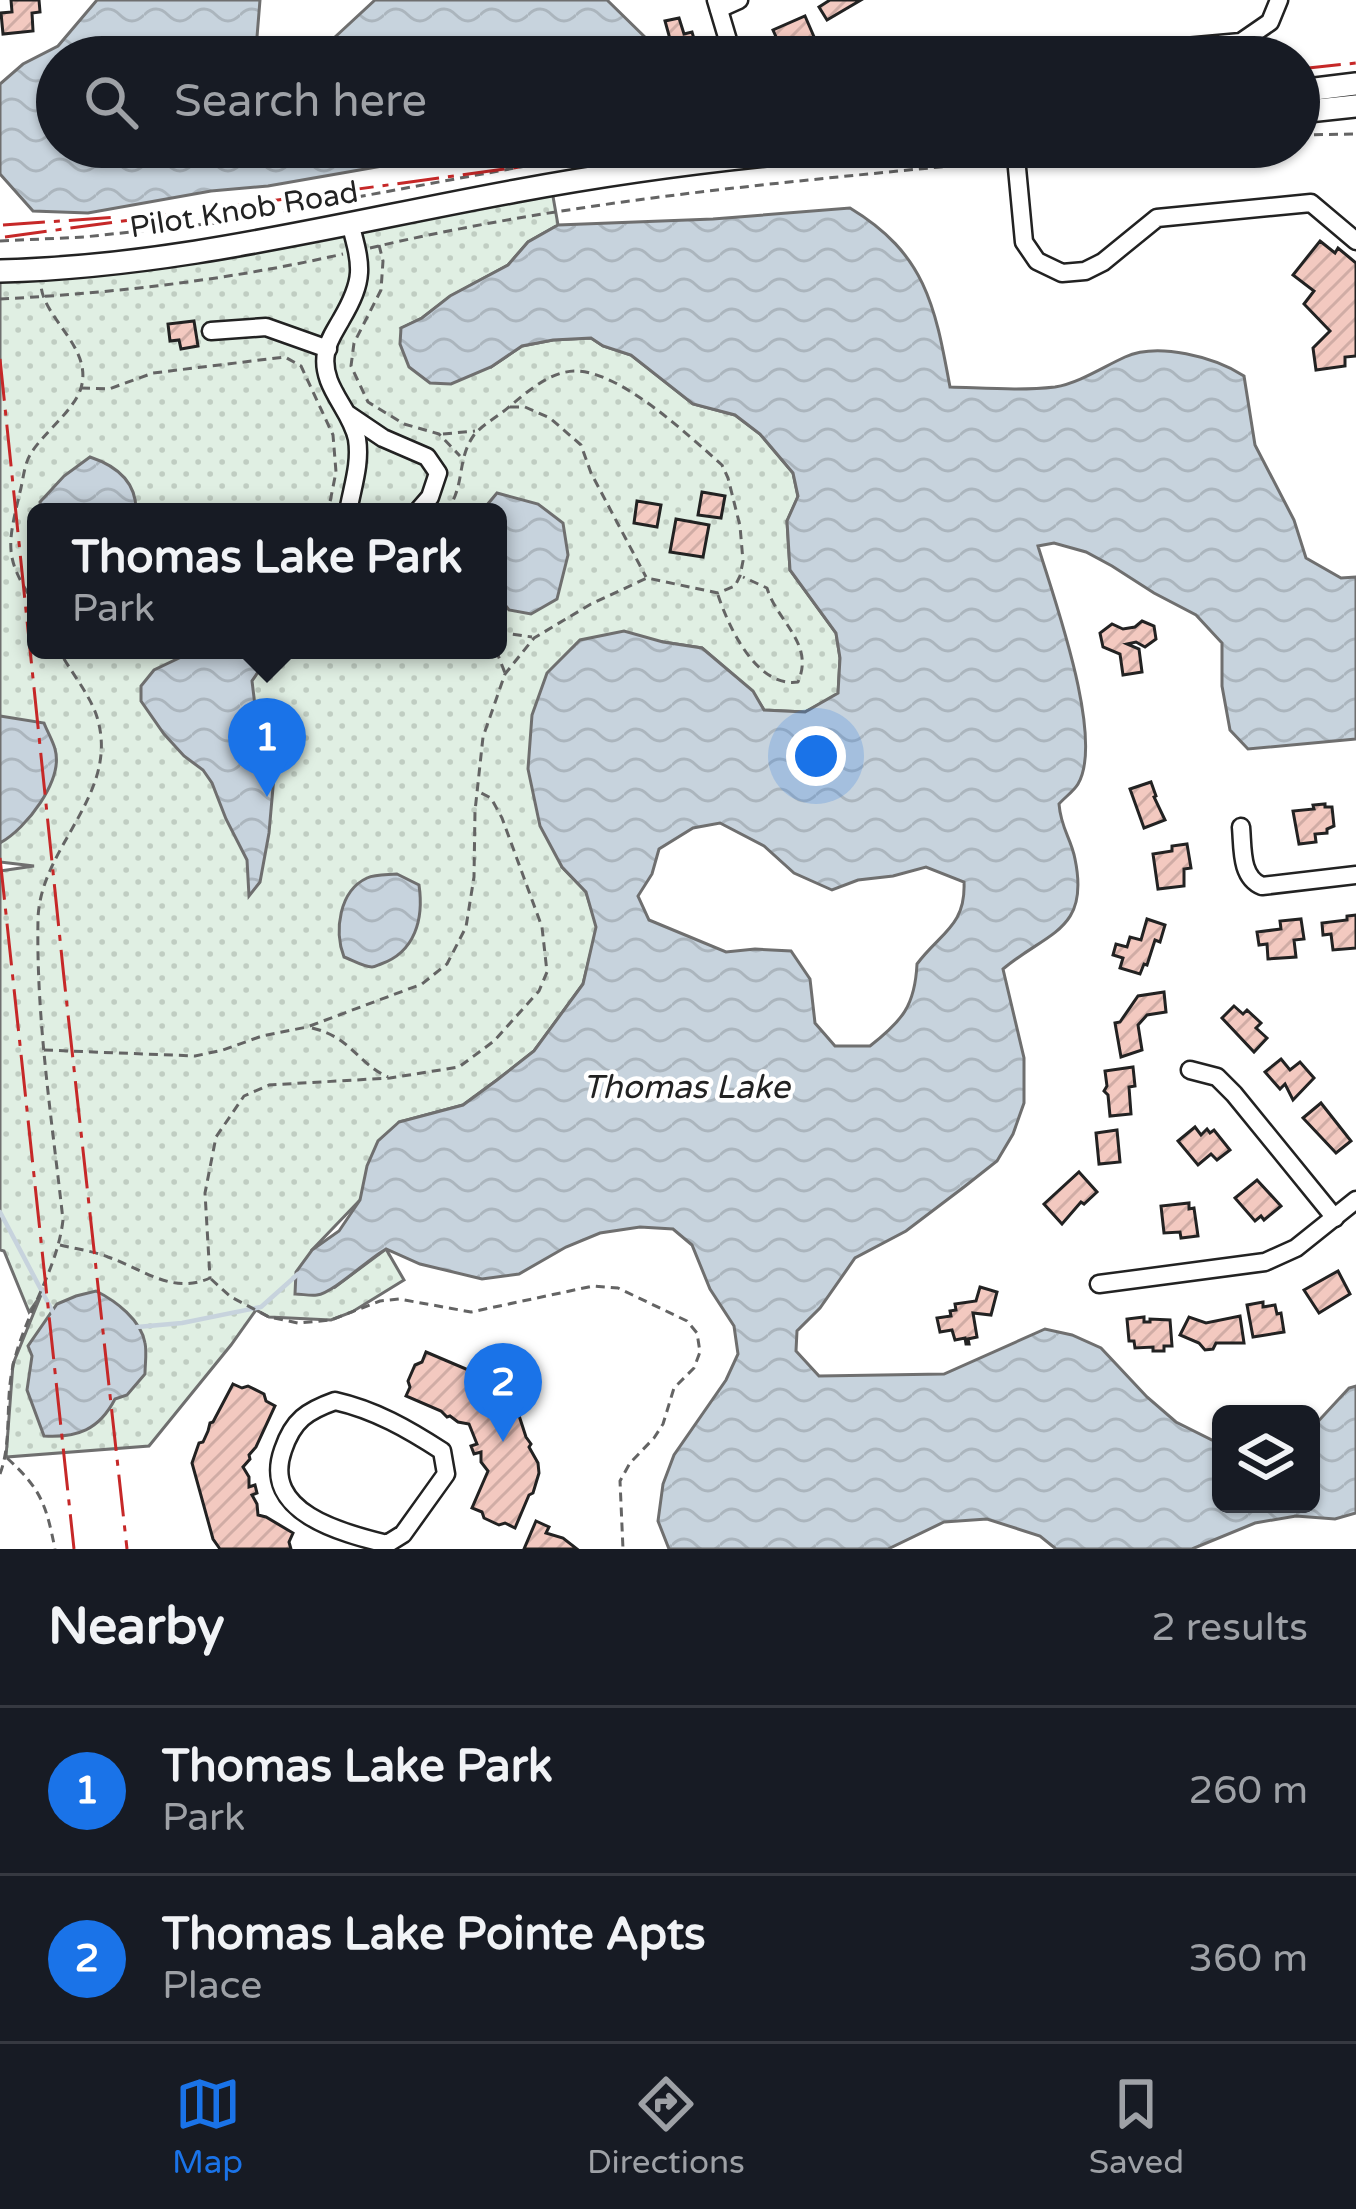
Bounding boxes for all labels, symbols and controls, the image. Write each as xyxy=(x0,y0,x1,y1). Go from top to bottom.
search box xyxy=(36,36,1320,168)
icon: search xyxy=(78,69,144,135)
text: Search here xyxy=(174,75,427,129)
street label: Pilot Knob Road xyxy=(127,174,361,246)
popup xyxy=(27,503,507,659)
text: Thomas Lake Park xyxy=(72,531,462,585)
text: Park xyxy=(72,585,155,632)
pin: 1 xyxy=(228,698,306,797)
your location xyxy=(786,726,846,786)
water label: Thomas Lake xyxy=(582,1068,792,1107)
pin: 2 xyxy=(464,1343,542,1442)
map controls xyxy=(1212,1405,1320,1513)
button: layers xyxy=(1212,1405,1320,1513)
text: Nearby xyxy=(48,1596,225,1658)
text: 2 results xyxy=(1151,1604,1308,1651)
text: Thomas Lake Park xyxy=(162,1740,552,1794)
text: 1 xyxy=(75,1767,99,1814)
text: 260 m xyxy=(1189,1767,1308,1814)
text: Park xyxy=(162,1794,245,1841)
text: Thomas Lake Pointe Apts xyxy=(162,1908,706,1962)
text: 2 xyxy=(75,1935,99,1982)
text: 360 m xyxy=(1189,1935,1308,1982)
text: Place xyxy=(162,1962,262,2009)
tab: Map xyxy=(172,2071,243,2182)
tab: Directions xyxy=(587,2071,745,2182)
tab: Saved xyxy=(1089,2071,1184,2182)

